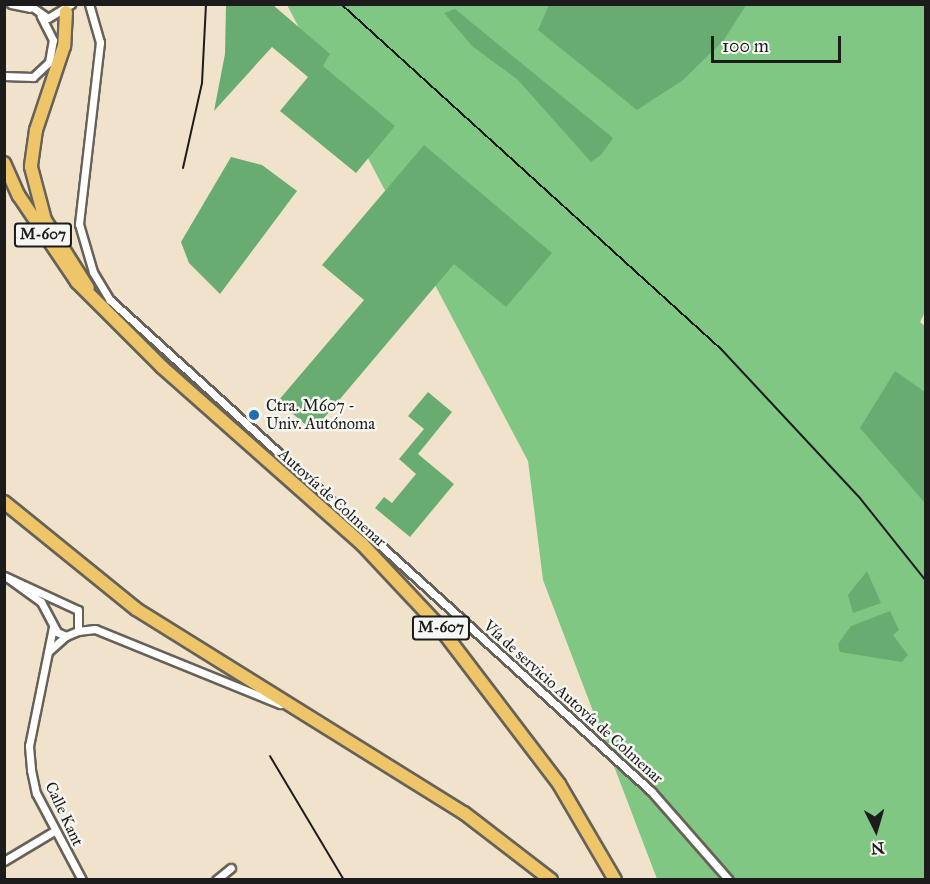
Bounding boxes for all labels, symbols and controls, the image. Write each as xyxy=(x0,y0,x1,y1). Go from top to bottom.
scale bar xyxy=(714,24,844,62)
text: 100 m xyxy=(722,35,769,57)
road number: M-607 xyxy=(13,223,73,247)
place label: Ctra. M607 - Univ. Autónoma xyxy=(266,396,375,434)
marker: Ctra. M607 - Univ. Autónoma xyxy=(247,408,261,422)
street label: Autovía de Colmenar xyxy=(274,445,390,551)
road number: M-607 xyxy=(411,616,471,640)
street label: Vía de servicio Autovía de Colmenar xyxy=(479,616,667,788)
street label: Calle Kant xyxy=(41,779,87,849)
north arrow xyxy=(846,800,906,860)
text: N xyxy=(870,838,885,858)

